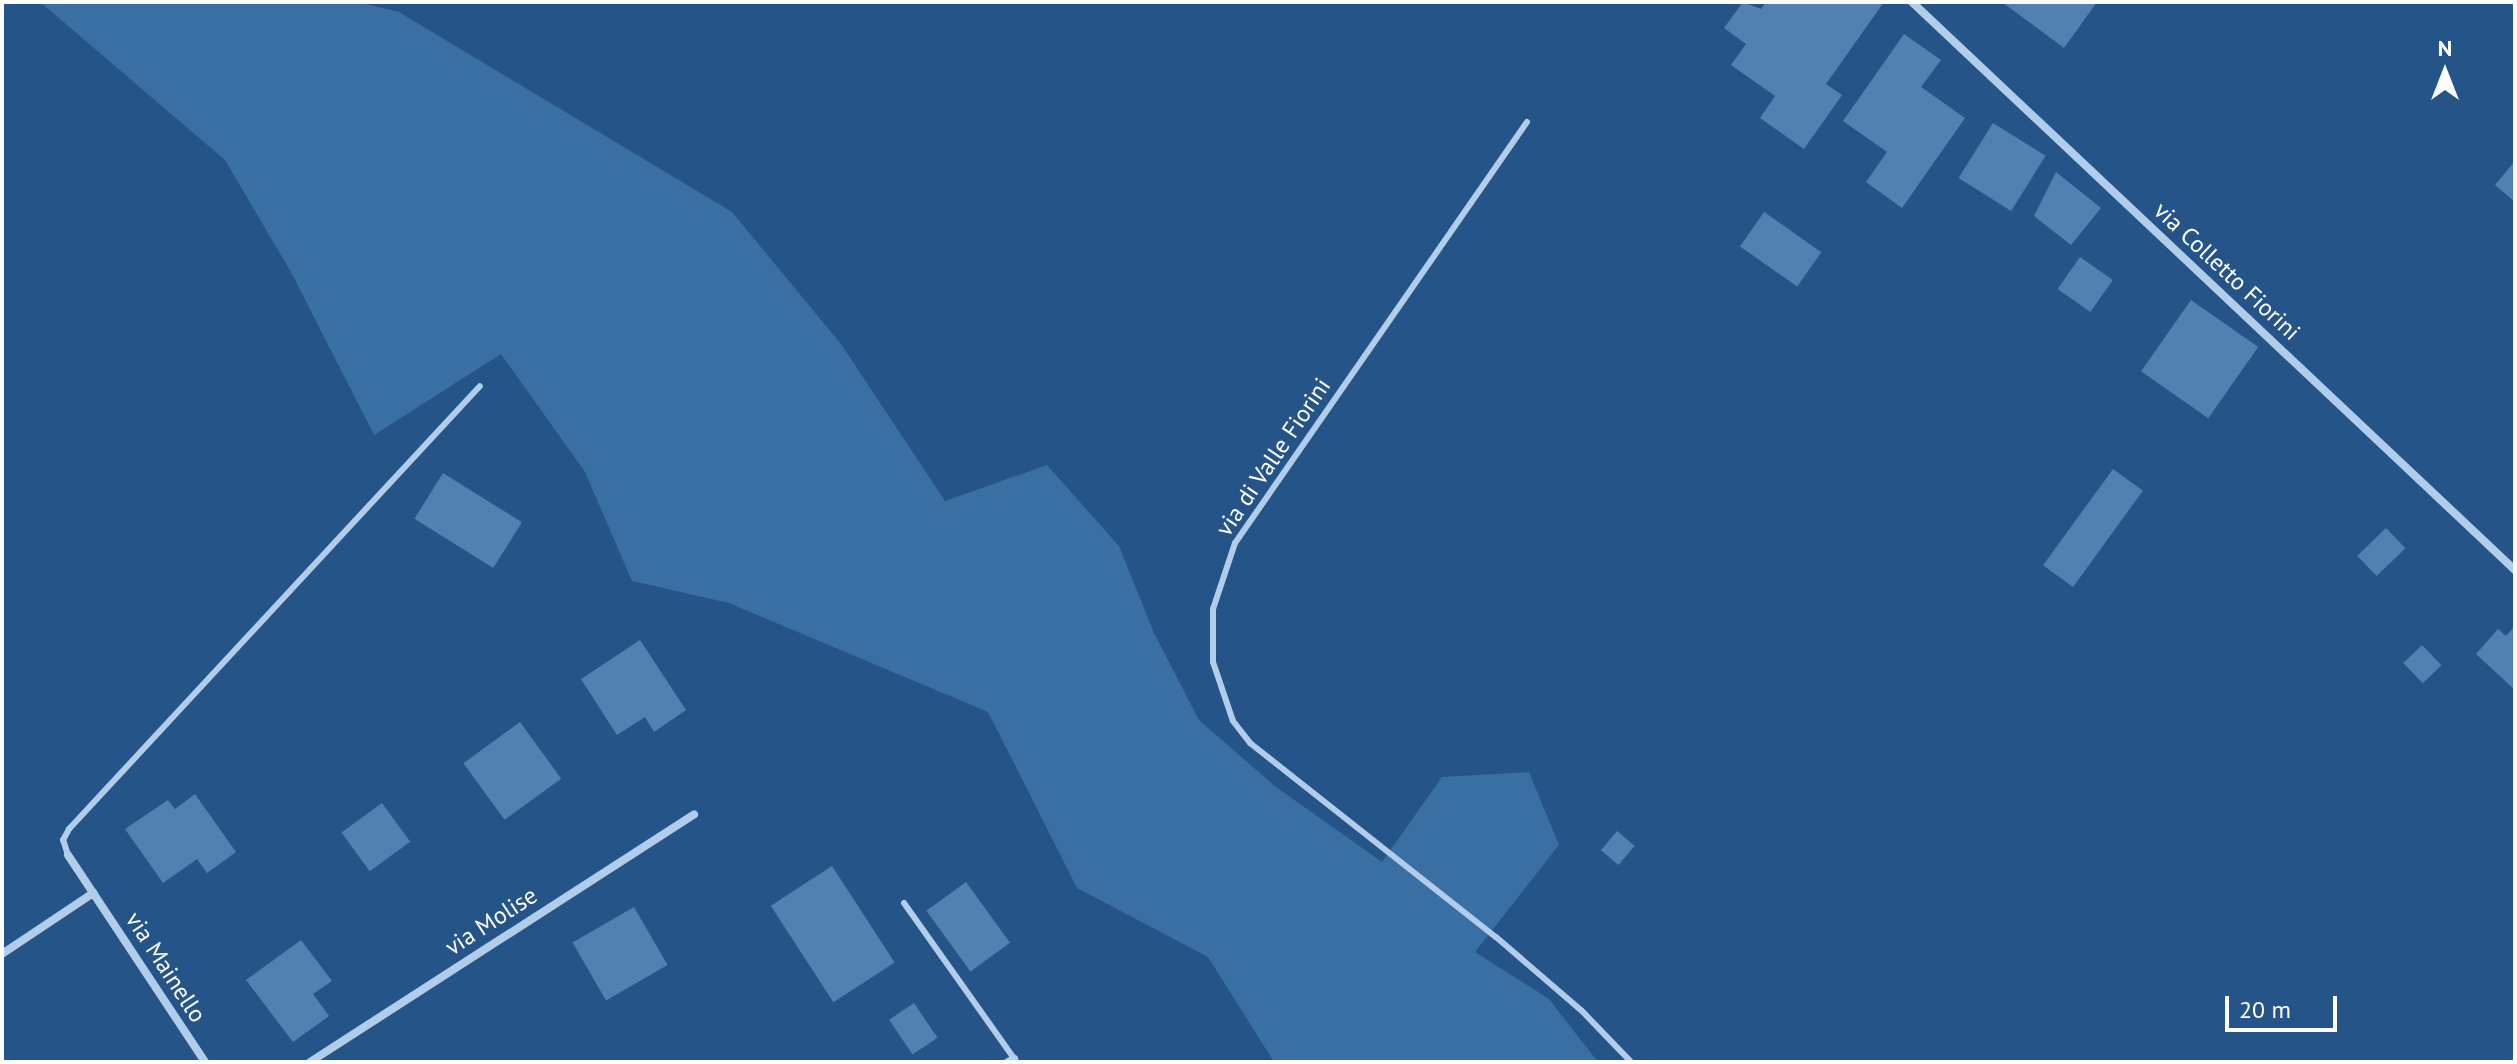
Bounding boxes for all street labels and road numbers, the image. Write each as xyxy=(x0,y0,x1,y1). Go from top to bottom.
street label: via Colletto Fiorini xyxy=(2148,196,2306,346)
street label: via di Valle Fiorini xyxy=(1209,372,1337,542)
street label: via Molise xyxy=(440,881,542,961)
street label: via Mainello xyxy=(120,906,212,1028)

